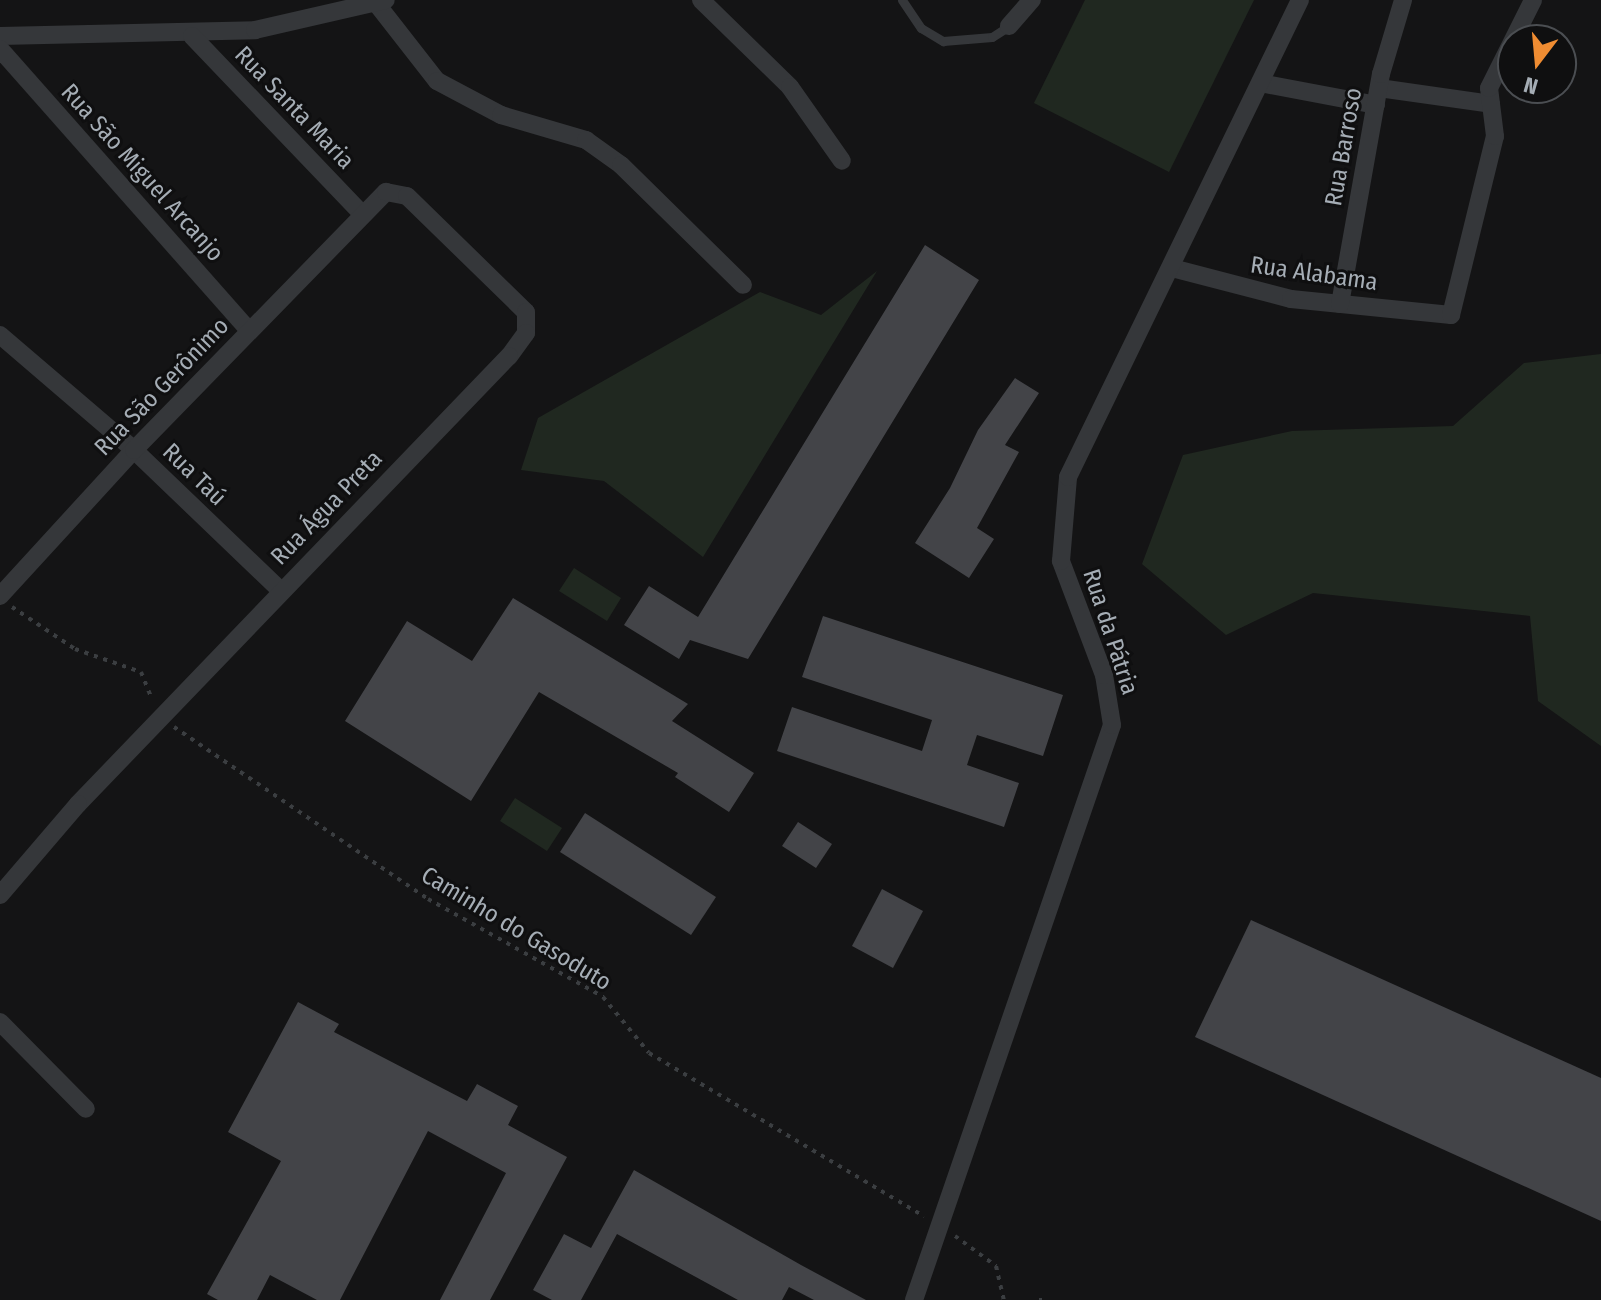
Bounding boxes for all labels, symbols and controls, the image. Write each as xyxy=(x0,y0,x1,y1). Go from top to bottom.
north arrow xyxy=(1497,24,1577,104)
street label: Rua Santa Maria xyxy=(228,41,360,175)
text: N xyxy=(1521,71,1541,100)
street label: Rua São Miguel Arcanjo xyxy=(55,78,229,268)
street label: Rua Barroso xyxy=(1319,86,1369,208)
street label: Rua Alabama xyxy=(1249,251,1379,297)
street label: Rua São Gerônimo xyxy=(89,312,235,462)
street label: Rua Taú xyxy=(156,438,232,512)
street label: Rua Água Preta xyxy=(265,445,389,571)
street label: Rua da Pátria xyxy=(1076,566,1144,698)
street label: Caminho do Gasoduto xyxy=(416,861,616,997)

